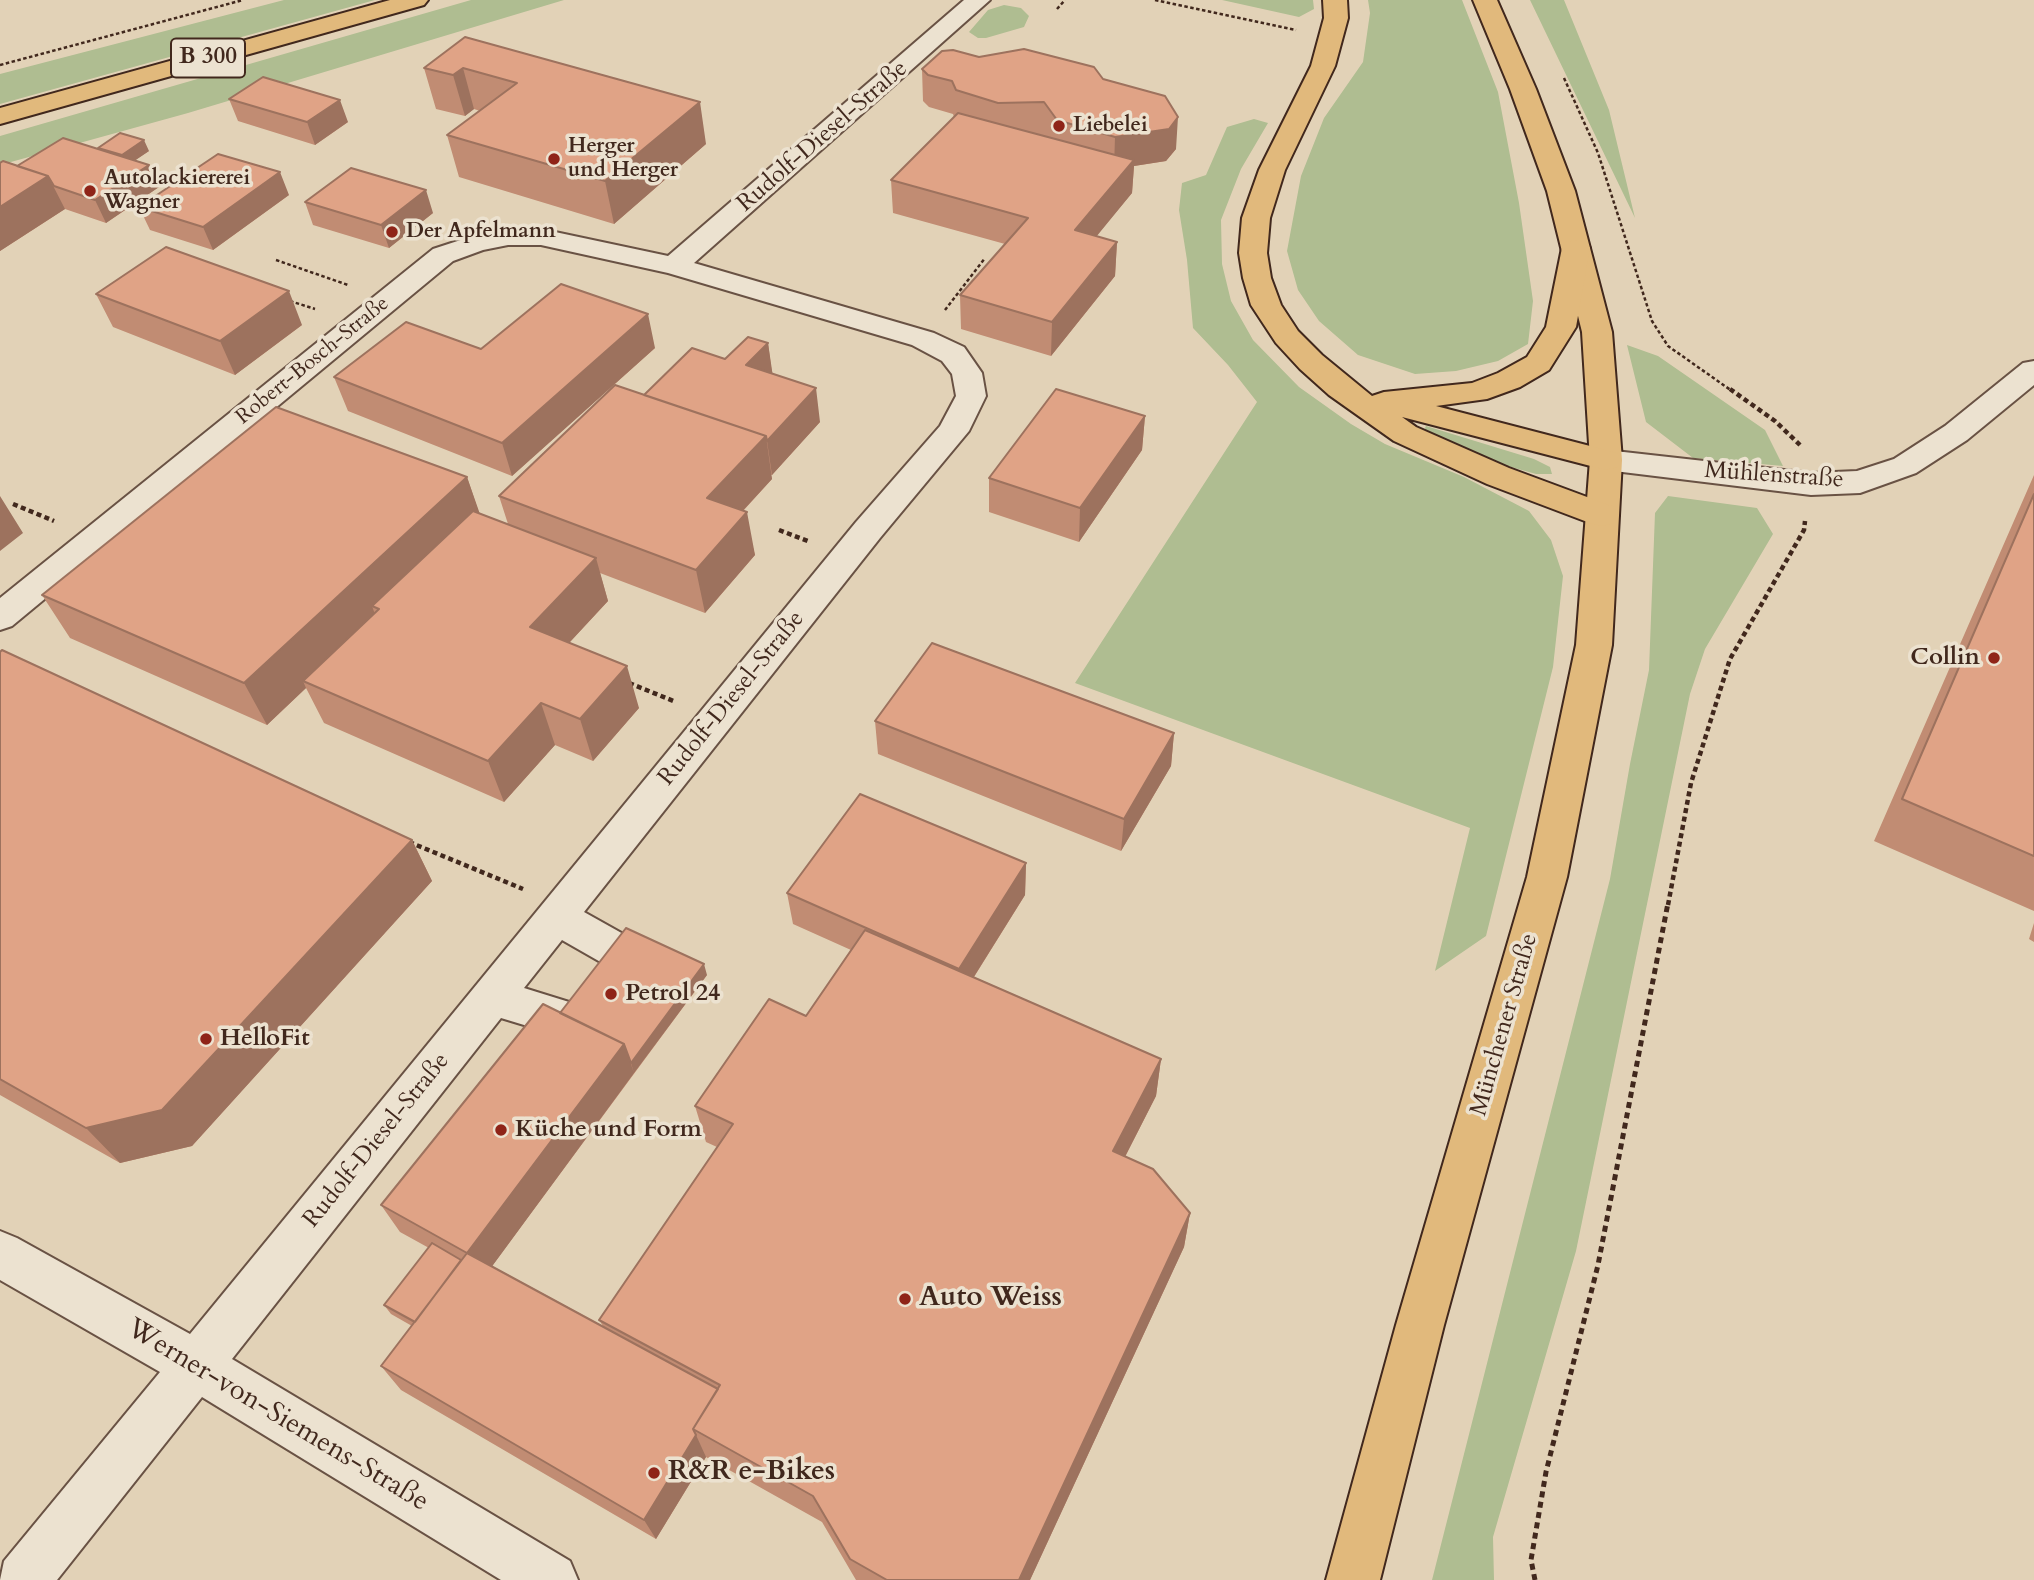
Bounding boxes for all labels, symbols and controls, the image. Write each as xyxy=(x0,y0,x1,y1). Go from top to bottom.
road number: B 300 xyxy=(171,39,245,78)
street label: Rudolf-Diesel-Straße xyxy=(732,55,914,219)
place label: Liebelei xyxy=(1073,113,1148,139)
marker: Liebelei xyxy=(1051,118,1067,134)
place label: Herger und Herger xyxy=(568,134,678,184)
marker: Herger und Herger xyxy=(546,151,562,167)
place label: Autolackiererei Wagner xyxy=(104,166,250,216)
marker: Autolackiererei Wagner xyxy=(82,183,98,199)
place label: Der Apfelmann xyxy=(406,219,556,245)
marker: Der Apfelmann xyxy=(384,224,400,240)
street label: Robert-Bosch-Straße xyxy=(231,292,395,430)
street label: Mühlenstraße xyxy=(1703,457,1845,495)
street label: Rudolf-Diesel-Straße xyxy=(653,606,811,792)
place label: Collin xyxy=(1910,644,1980,672)
marker: Collin xyxy=(1986,650,2002,666)
street label: Münchener Straße xyxy=(1465,931,1545,1119)
place label: Petrol 24 xyxy=(625,980,720,1008)
marker: Petrol 24 xyxy=(603,986,619,1002)
place label: HelloFit xyxy=(220,1025,310,1053)
marker: HelloFit xyxy=(198,1031,214,1047)
street label: Rudolf-Diesel-Straße xyxy=(298,1048,456,1234)
place label: Küche und Form xyxy=(515,1116,702,1144)
marker: Küche und Form xyxy=(493,1122,509,1138)
place label: Auto Weiss xyxy=(919,1282,1062,1316)
marker: Auto Weiss xyxy=(897,1291,913,1307)
street label: Werner-von-Siemens-Straße xyxy=(120,1312,434,1520)
place label: R&R e-Bikes xyxy=(668,1456,835,1490)
marker: R&R e-Bikes xyxy=(646,1465,662,1481)

